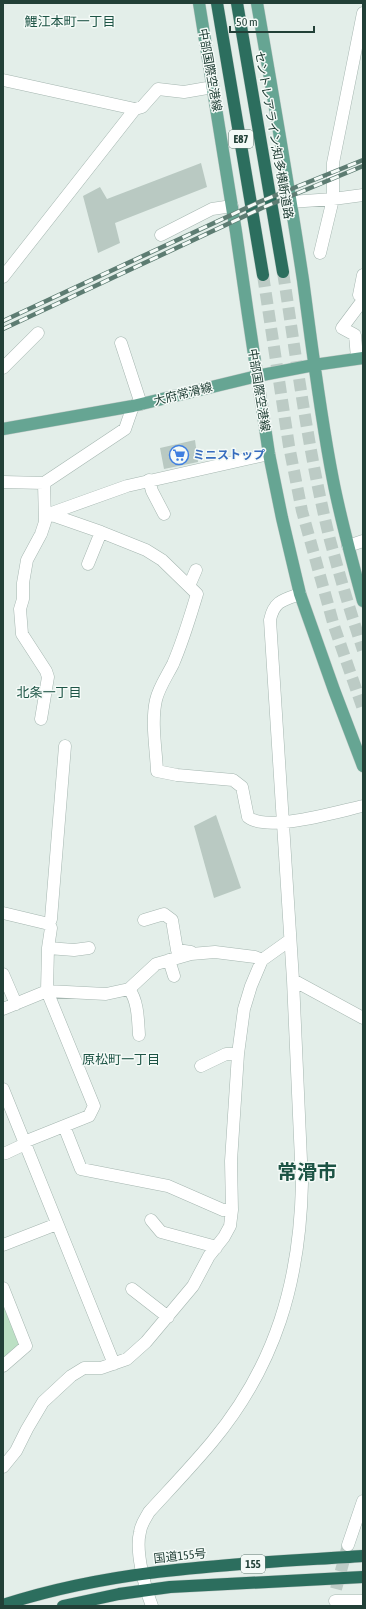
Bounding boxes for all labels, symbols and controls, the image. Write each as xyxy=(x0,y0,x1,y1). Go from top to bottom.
scale bar xyxy=(230,8,314,34)
district label: 鯉江本町一丁目 xyxy=(24,14,116,29)
text: 50 m xyxy=(236,15,258,29)
street label: 中部国際空港線 xyxy=(196,27,224,113)
street label: セントレアライン;知多横断道路 xyxy=(252,50,296,220)
road number: E87 xyxy=(229,130,253,148)
street label: 中部国際空港線 xyxy=(246,347,272,433)
street label: 大府常滑線 xyxy=(152,380,214,408)
supermarket icon: ミニストップ xyxy=(168,444,190,466)
place label: ミニストップ xyxy=(193,448,265,462)
district label: 北条一丁目 xyxy=(16,685,82,700)
district label: 原松町一丁目 xyxy=(82,1052,160,1067)
district label: 常滑市 xyxy=(277,1160,337,1183)
street label: 国道155号 xyxy=(153,1546,207,1566)
road number: 155 xyxy=(241,1555,265,1573)

